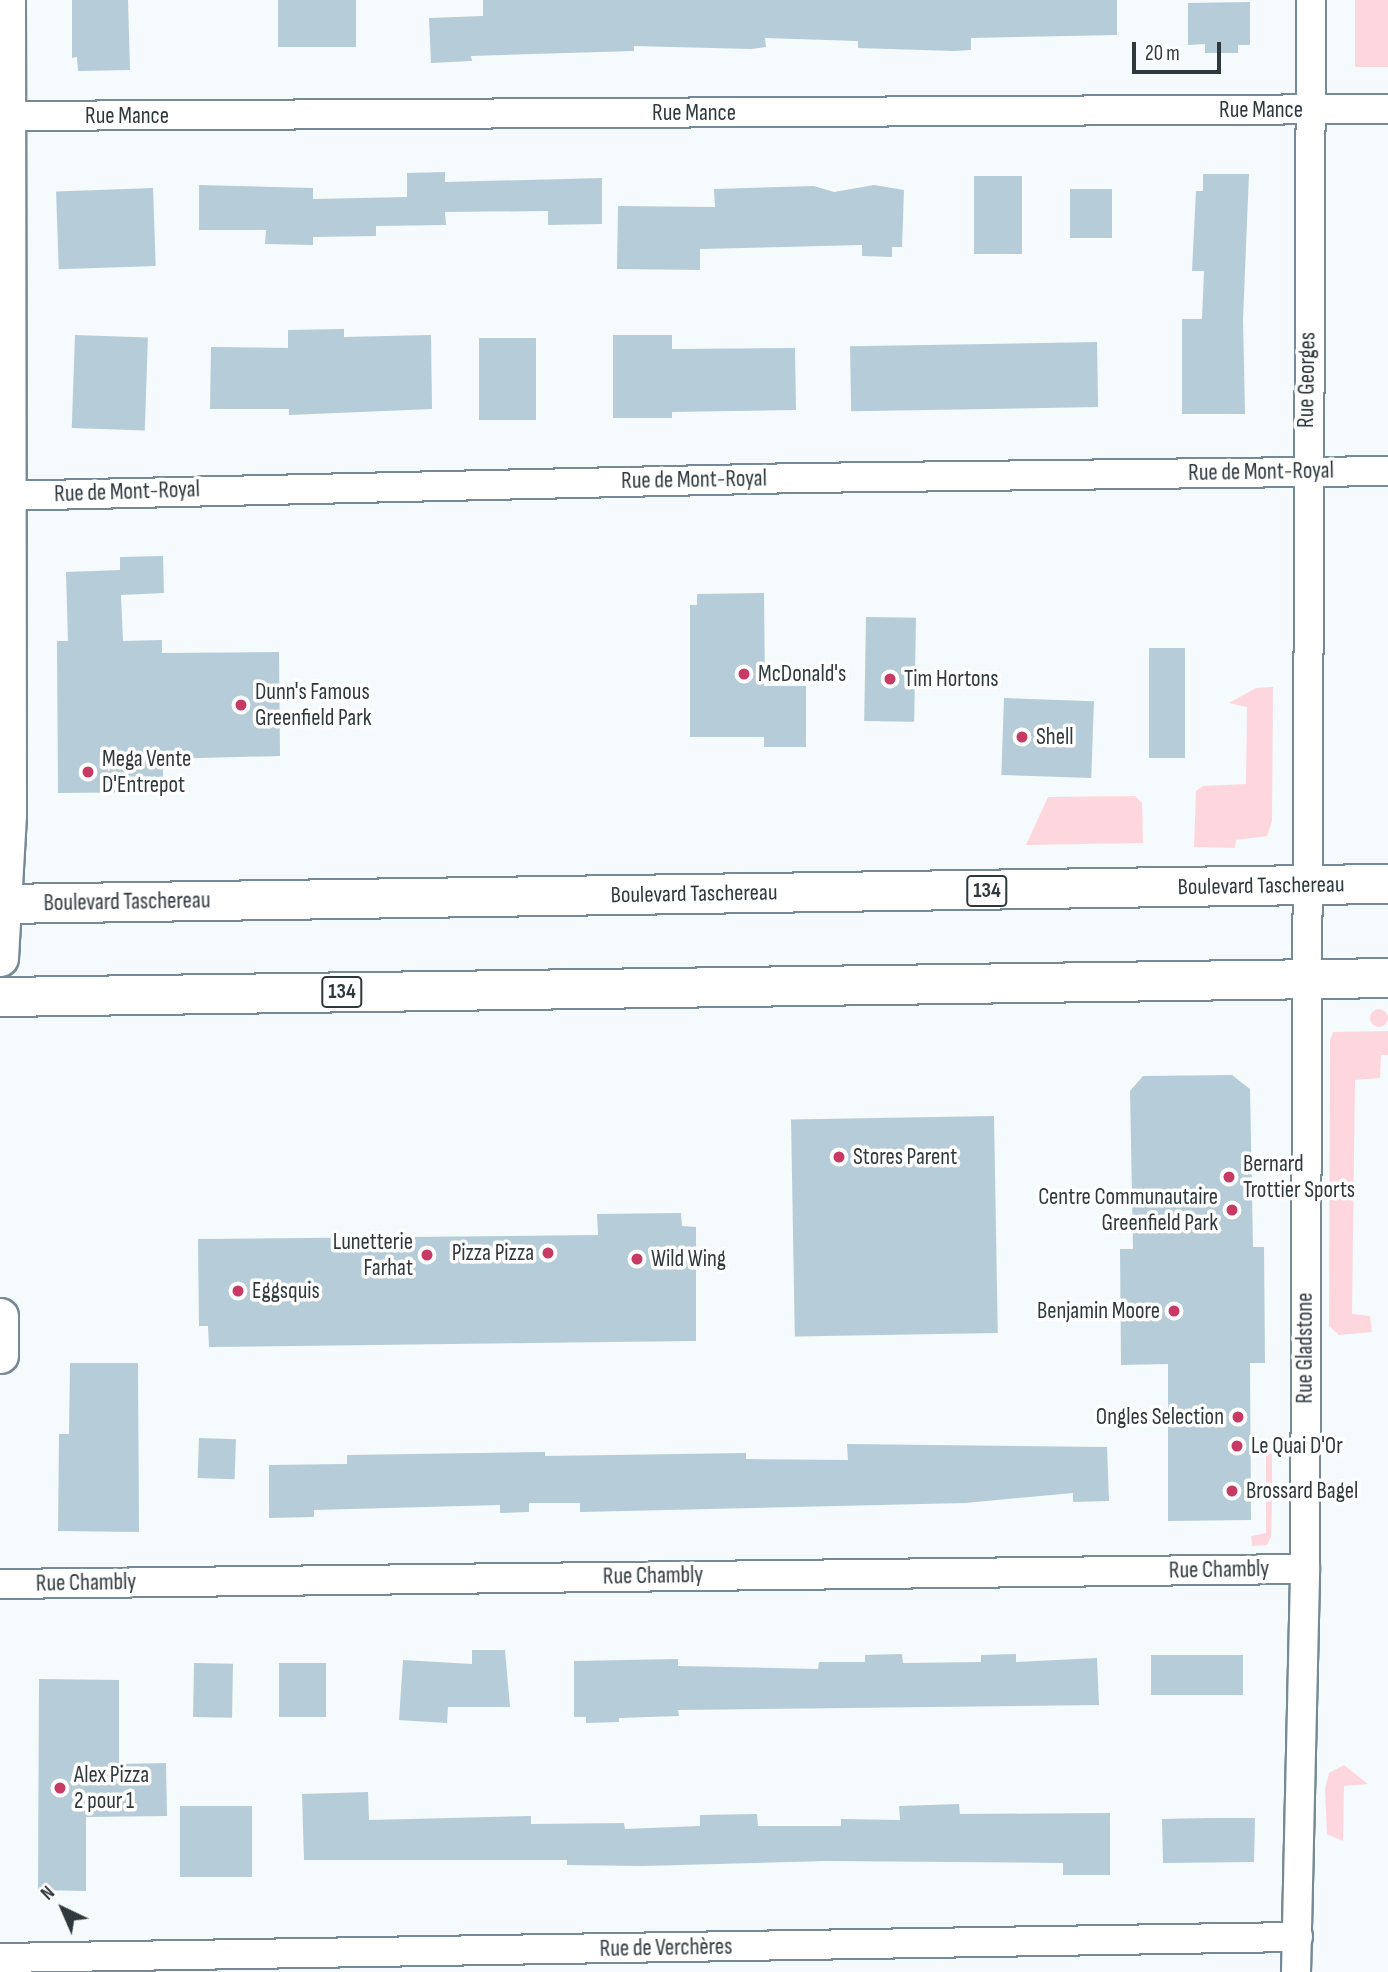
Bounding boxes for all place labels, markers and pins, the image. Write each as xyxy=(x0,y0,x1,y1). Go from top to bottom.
place label: McDonald's xyxy=(758,660,846,688)
place label: Tim Hortons xyxy=(904,665,999,693)
marker: McDonald's xyxy=(736,666,752,682)
marker: Tim Hortons xyxy=(882,671,898,687)
place label: Dunn's Famous Greenfield Park xyxy=(255,678,372,732)
marker: Dunn's Famous Greenfield Park xyxy=(233,697,249,713)
place label: Shell xyxy=(1036,723,1073,751)
marker: Shell xyxy=(1014,729,1030,745)
place label: Mega Vente D'Entrepot xyxy=(102,745,191,799)
marker: Mega Vente D'Entrepot xyxy=(80,764,96,780)
place label: Stores Parent xyxy=(853,1143,957,1171)
marker: Stores Parent xyxy=(831,1149,847,1165)
place label: Bernard Trottier Sports xyxy=(1243,1150,1355,1204)
marker: Bernard Trottier Sports xyxy=(1221,1169,1237,1185)
place label: Centre Communautaire Greenfield Park xyxy=(1038,1183,1218,1237)
marker: Centre Communautaire Greenfield Park xyxy=(1224,1202,1240,1218)
place label: Lunetterie Farhat xyxy=(333,1228,413,1282)
place label: Pizza Pizza xyxy=(452,1239,534,1267)
marker: Pizza Pizza xyxy=(540,1245,556,1261)
place label: Wild Wing xyxy=(651,1245,726,1273)
marker: Lunetterie Farhat xyxy=(419,1247,435,1263)
marker: Wild Wing xyxy=(629,1251,645,1267)
place label: Eggsquis xyxy=(252,1277,320,1305)
marker: Eggsquis xyxy=(230,1283,246,1299)
place label: Benjamin Moore xyxy=(1037,1297,1160,1325)
marker: Benjamin Moore xyxy=(1166,1303,1182,1319)
place label: Ongles Selection xyxy=(1096,1403,1224,1431)
marker: Ongles Selection xyxy=(1230,1409,1246,1425)
place label: Le Quai D'Or xyxy=(1251,1432,1343,1460)
marker: Le Quai D'Or xyxy=(1229,1438,1245,1454)
place label: Brossard Bagel xyxy=(1246,1477,1358,1505)
marker: Brossard Bagel xyxy=(1224,1483,1240,1499)
place label: Alex Pizza 2 pour 1 xyxy=(74,1761,149,1815)
marker: Alex Pizza 2 pour 1 xyxy=(52,1780,68,1796)

